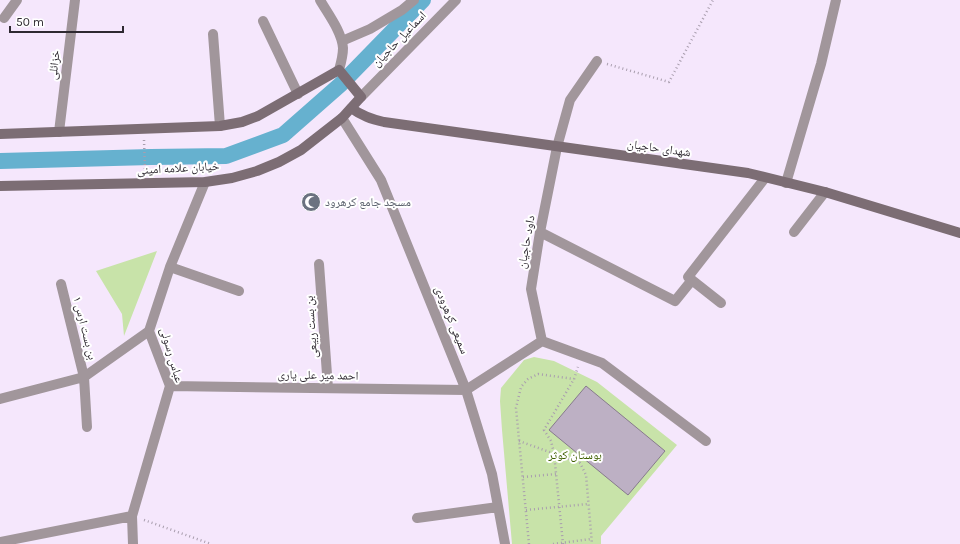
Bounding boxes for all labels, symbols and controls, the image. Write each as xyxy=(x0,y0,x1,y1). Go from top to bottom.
scale bar xyxy=(10,8,123,34)
street label: اسماعیل حاجیان xyxy=(369,8,429,70)
text: 50 m xyxy=(16,15,44,29)
street label: خزائلی xyxy=(45,49,63,81)
street label: شهدای حاجیان xyxy=(626,137,692,160)
street label: خیابان علامه امینی xyxy=(136,159,220,178)
mosque icon: مسجد جامع کرهرود xyxy=(300,191,322,213)
place label: مسجد جامع کرهرود xyxy=(325,195,411,209)
street label: داود حاجیان xyxy=(514,214,538,270)
street label: سمیعی کرهرودی xyxy=(432,284,472,356)
street label: بن بست ارس ۱ xyxy=(70,295,100,361)
street label: بن بست ربیعی xyxy=(302,295,321,359)
street label: عباس رسولی xyxy=(157,326,187,384)
street label: احمد میر علی یاری xyxy=(277,367,359,383)
park label: بوستان کوثر xyxy=(547,448,602,462)

